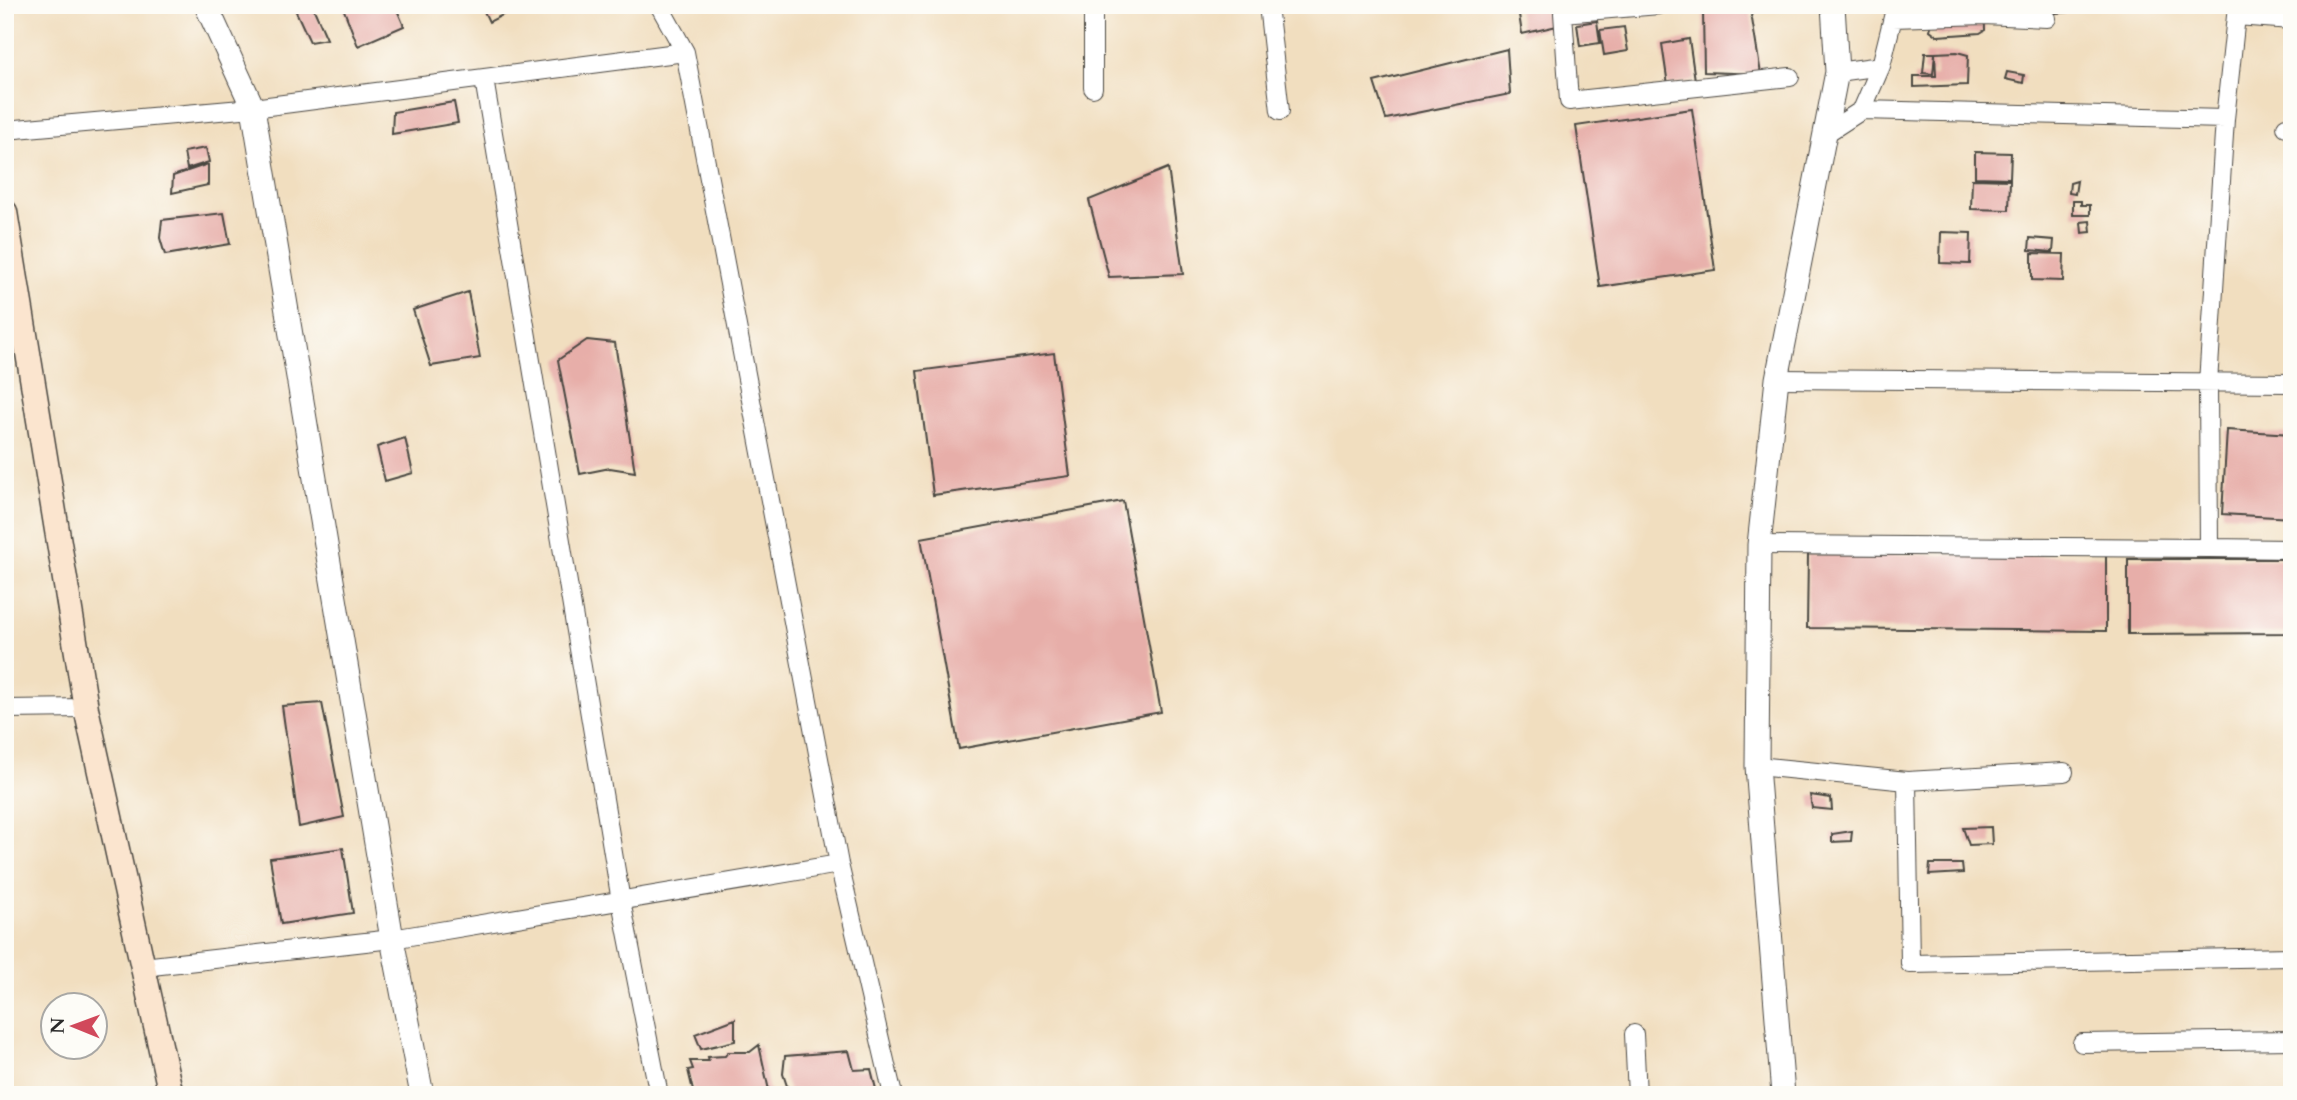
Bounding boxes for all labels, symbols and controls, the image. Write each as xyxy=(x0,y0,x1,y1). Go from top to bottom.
north arrow xyxy=(38,992,108,1062)
text: N xyxy=(45,1017,71,1034)

